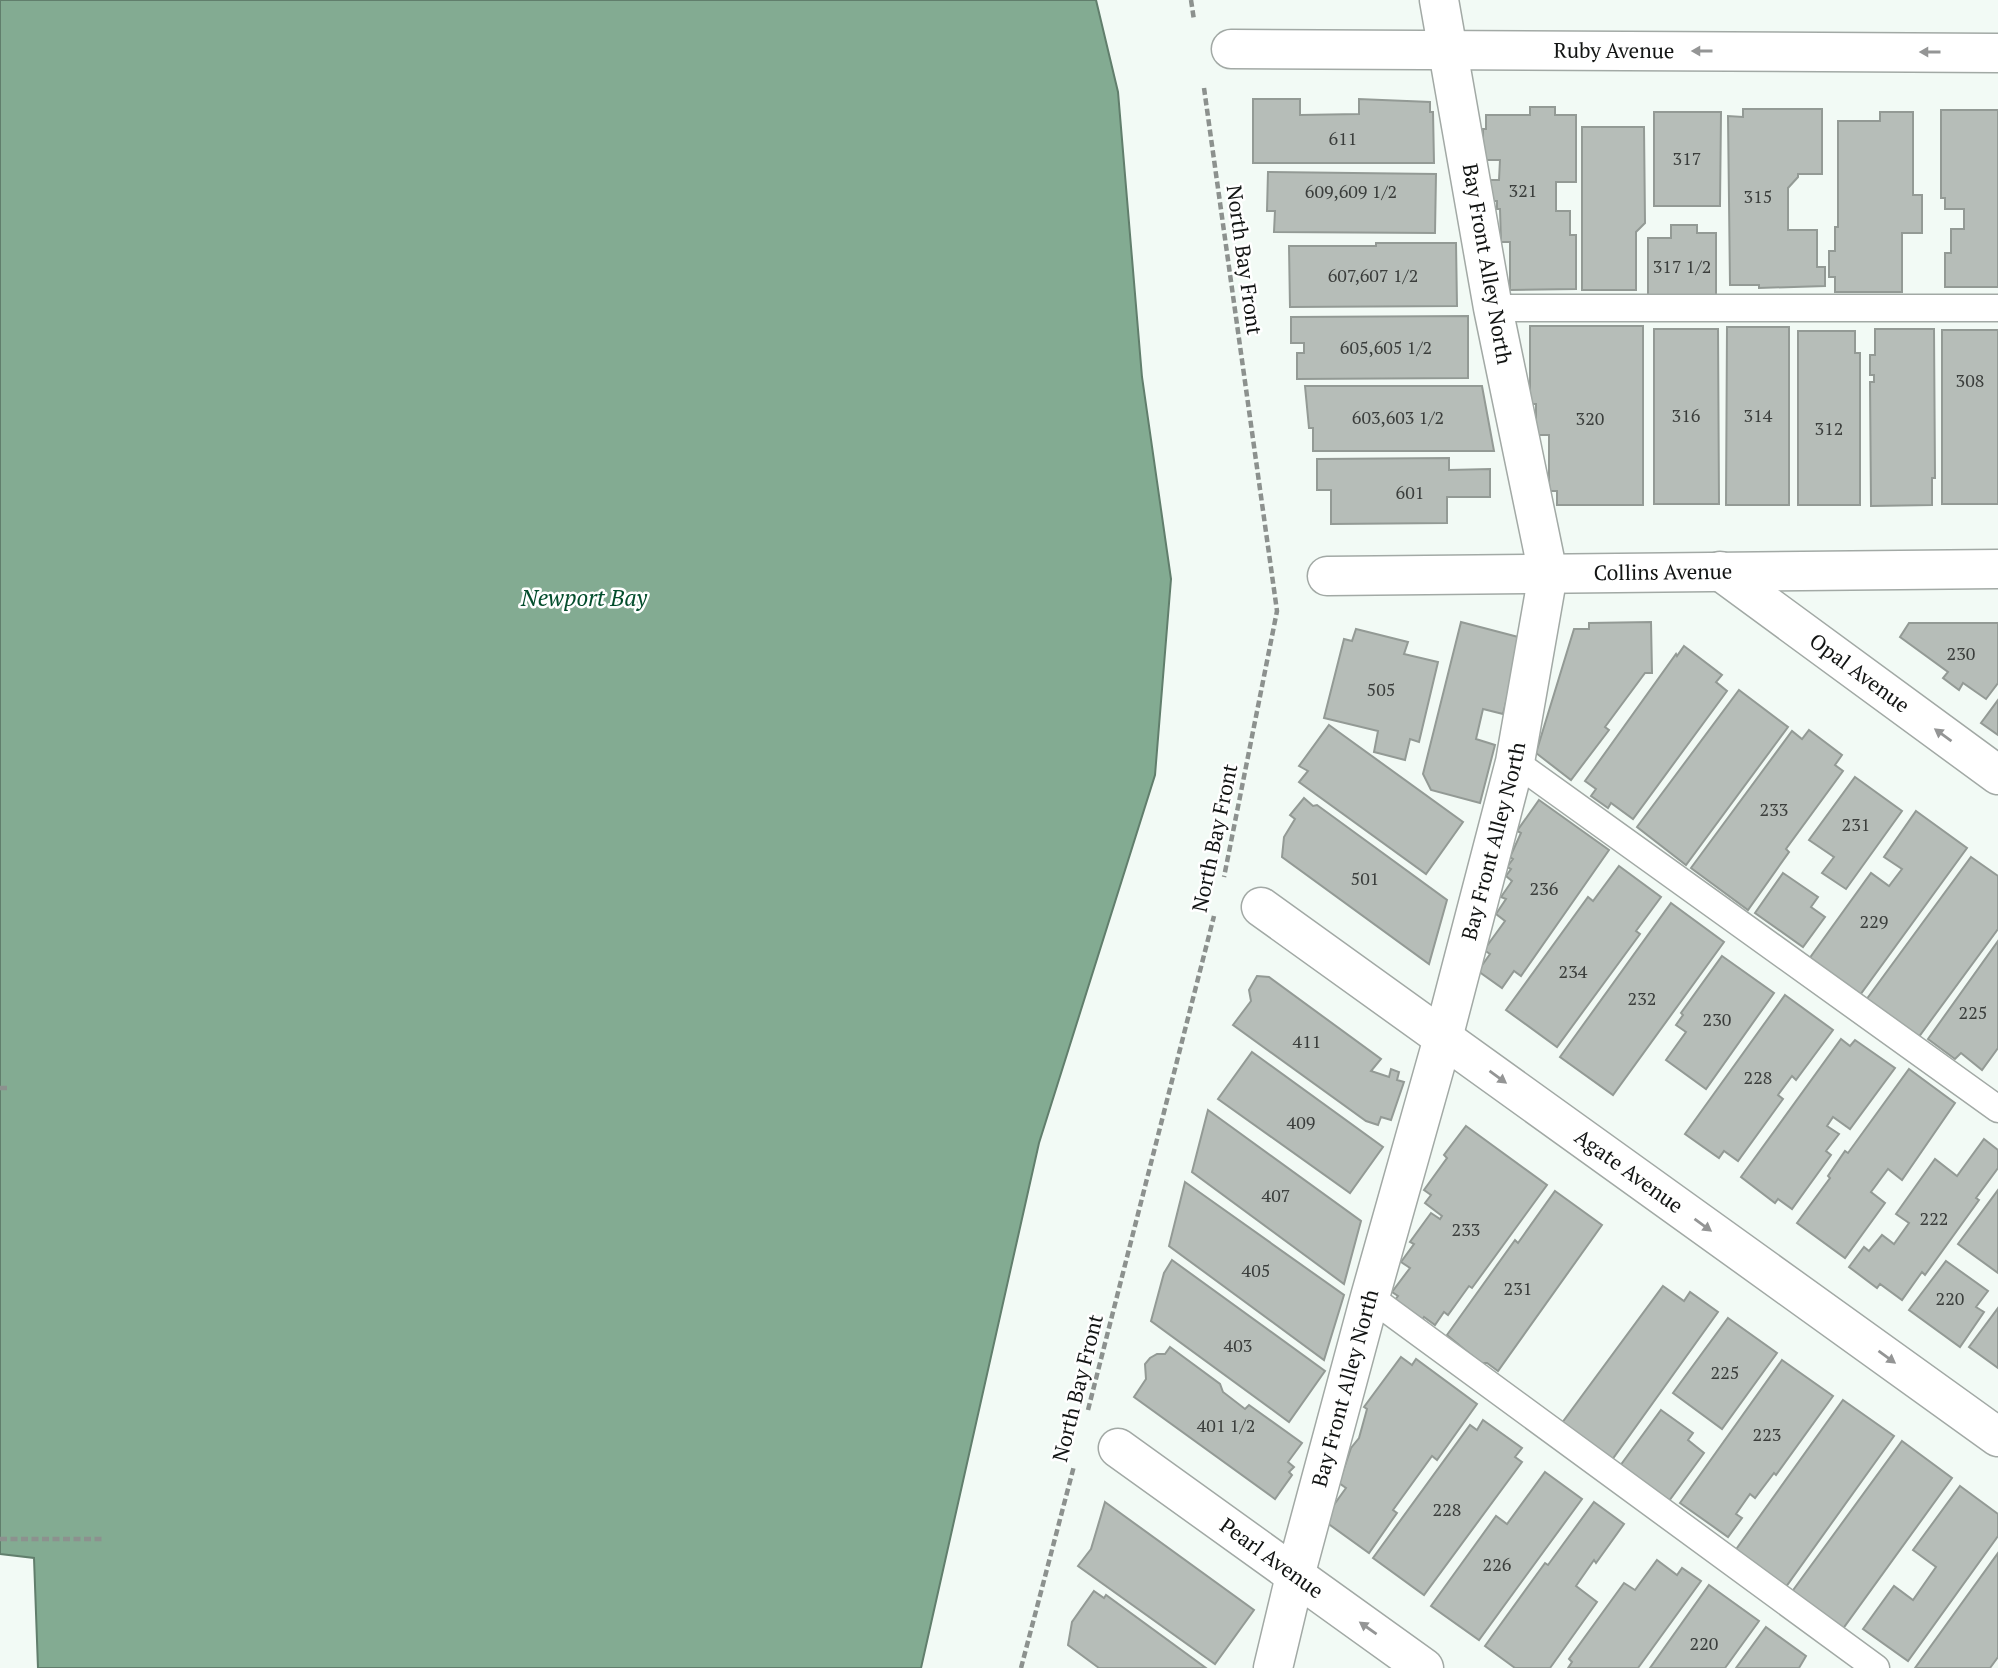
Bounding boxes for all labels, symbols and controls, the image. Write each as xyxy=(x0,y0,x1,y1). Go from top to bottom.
street label: Ruby Avenue xyxy=(1554,36,1674,64)
one-way arrow xyxy=(1691,45,1713,57)
one-way arrow xyxy=(1919,46,1941,58)
house number: 611 xyxy=(1329,126,1357,150)
house number: 317 xyxy=(1673,146,1701,170)
street label: Bay Front Alley North xyxy=(1457,161,1519,366)
house number: 321 xyxy=(1509,178,1537,202)
house number: 609,609 1/2 xyxy=(1305,179,1397,203)
street label: North Bay Front xyxy=(1221,183,1269,337)
house number: 315 xyxy=(1744,184,1772,208)
house number: 317 1/2 xyxy=(1653,254,1711,278)
house number: 607,607 1/2 xyxy=(1328,263,1418,287)
house number: 605,605 1/2 xyxy=(1340,335,1432,359)
house number: 308 xyxy=(1956,368,1984,392)
house number: 316 xyxy=(1672,403,1701,427)
house number: 314 xyxy=(1744,403,1773,427)
house number: 603,603 1/2 xyxy=(1352,405,1444,429)
house number: 320 xyxy=(1576,406,1604,430)
house number: 312 xyxy=(1815,416,1843,440)
house number: 601 xyxy=(1396,480,1424,504)
street label: Collins Avenue xyxy=(1593,557,1732,586)
water label: Newport Bay xyxy=(520,582,648,613)
street label: Opal Avenue xyxy=(1804,626,1916,719)
house number: 230 xyxy=(1947,641,1975,665)
house number: 505 xyxy=(1367,677,1395,701)
one-way arrow xyxy=(1934,728,1952,742)
street label: Bay Front Alley North xyxy=(1454,740,1531,943)
street label: North Bay Front xyxy=(1185,761,1243,914)
house number: 233 xyxy=(1760,797,1788,821)
house number: 231 xyxy=(1842,812,1870,836)
house number: 501 xyxy=(1351,866,1379,890)
house number: 236 xyxy=(1530,876,1559,900)
house number: 229 xyxy=(1860,909,1888,933)
house number: 234 xyxy=(1559,959,1588,983)
house number: 232 xyxy=(1628,986,1656,1010)
house number: 225 xyxy=(1959,1000,1987,1024)
house number: 230 xyxy=(1703,1007,1731,1031)
house number: 411 xyxy=(1293,1029,1321,1053)
house number: 228 xyxy=(1744,1065,1772,1089)
one-way arrow xyxy=(1489,1070,1507,1084)
house number: 409 xyxy=(1287,1110,1315,1134)
street label: Agate Avenue xyxy=(1570,1122,1689,1219)
house number: 407 xyxy=(1262,1183,1290,1207)
house number: 222 xyxy=(1920,1206,1948,1230)
house number: 233 xyxy=(1452,1217,1480,1241)
one-way arrow xyxy=(1694,1217,1712,1231)
house number: 405 xyxy=(1242,1258,1270,1282)
house number: 231 xyxy=(1504,1276,1532,1300)
street label: Bay Front Alley North xyxy=(1305,1286,1384,1490)
house number: 220 xyxy=(1936,1286,1964,1310)
street label: North Bay Front xyxy=(1045,1311,1109,1464)
house number: 403 xyxy=(1224,1333,1252,1357)
one-way arrow xyxy=(1878,1350,1896,1364)
house number: 225 xyxy=(1711,1360,1739,1384)
house number: 401 1/2 xyxy=(1197,1413,1255,1437)
house number: 223 xyxy=(1753,1422,1781,1446)
house number: 228 xyxy=(1433,1497,1461,1521)
street label: Pearl Avenue xyxy=(1215,1511,1329,1604)
house number: 226 xyxy=(1483,1552,1512,1576)
one-way arrow xyxy=(1359,1622,1377,1636)
house number: 220 xyxy=(1690,1631,1718,1655)

